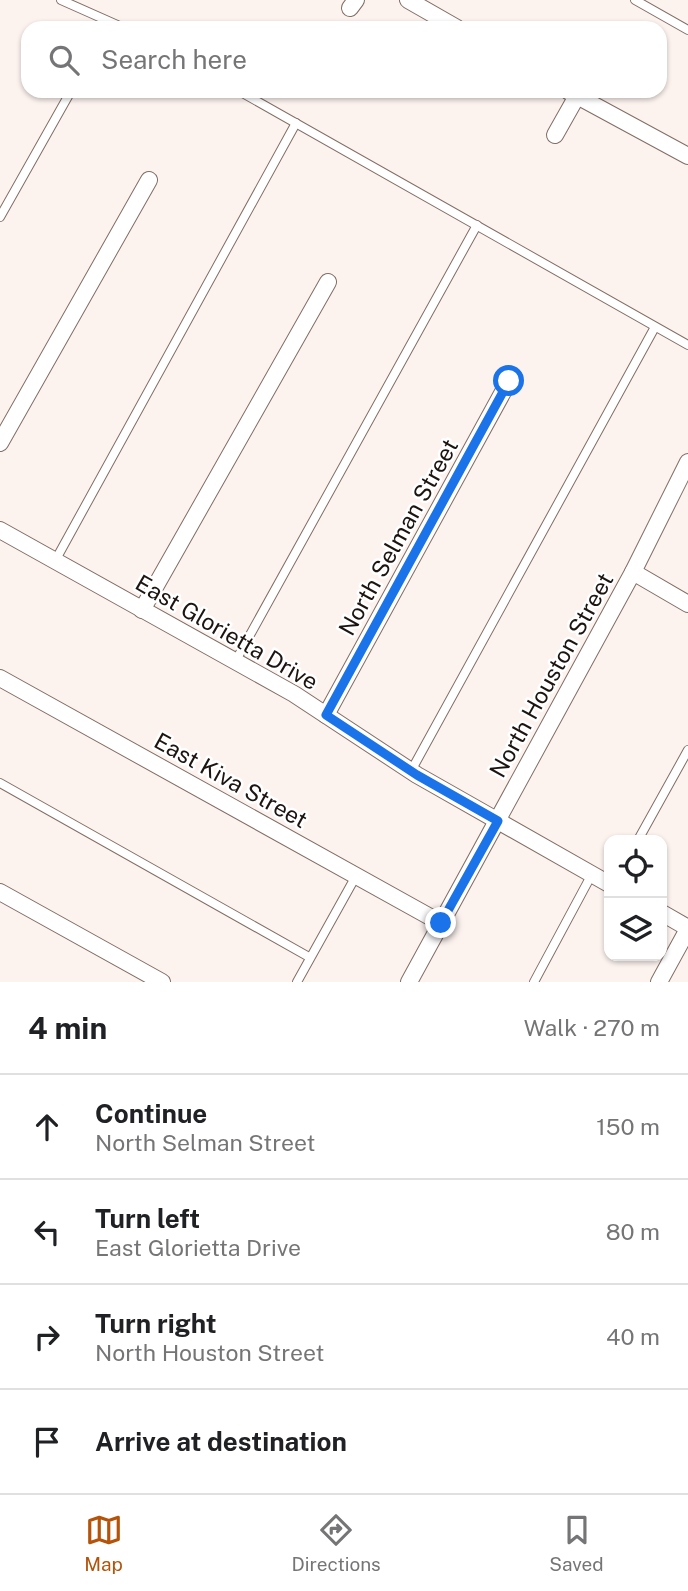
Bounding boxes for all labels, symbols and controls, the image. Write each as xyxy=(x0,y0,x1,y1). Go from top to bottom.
search box xyxy=(21,21,667,98)
icon: search xyxy=(45,41,83,79)
text: Search here xyxy=(101,44,247,75)
route start xyxy=(493,365,524,396)
street label: North Selman Street xyxy=(333,434,463,640)
street label: North Houston Street xyxy=(484,568,618,782)
street label: East Glorietta Drive xyxy=(131,569,323,695)
street label: East Kiva Street xyxy=(150,727,312,833)
map controls xyxy=(604,835,667,961)
button: locate xyxy=(604,835,667,898)
button: layers xyxy=(604,898,667,961)
route end xyxy=(425,907,456,938)
text: 4 min xyxy=(28,1010,107,1046)
text: Walk · 270 m xyxy=(524,1014,660,1041)
text: Continue xyxy=(95,1098,207,1129)
icon: ahead xyxy=(28,1108,66,1146)
text: 150 m xyxy=(596,1113,660,1140)
text: North Selman Street xyxy=(95,1129,316,1156)
text: Turn left xyxy=(95,1203,200,1234)
icon: left xyxy=(28,1213,66,1251)
text: 80 m xyxy=(606,1218,660,1245)
text: East Glorietta Drive xyxy=(95,1234,301,1261)
text: Turn right xyxy=(95,1308,217,1339)
icon: right xyxy=(28,1318,66,1356)
text: 40 m xyxy=(606,1323,660,1350)
text: North Houston Street xyxy=(95,1339,324,1366)
icon: arrive xyxy=(28,1423,66,1461)
text: Arrive at destination xyxy=(95,1426,347,1457)
tab: Map xyxy=(84,1511,123,1575)
tab: Directions xyxy=(291,1511,381,1575)
tab: Saved xyxy=(549,1511,604,1575)

